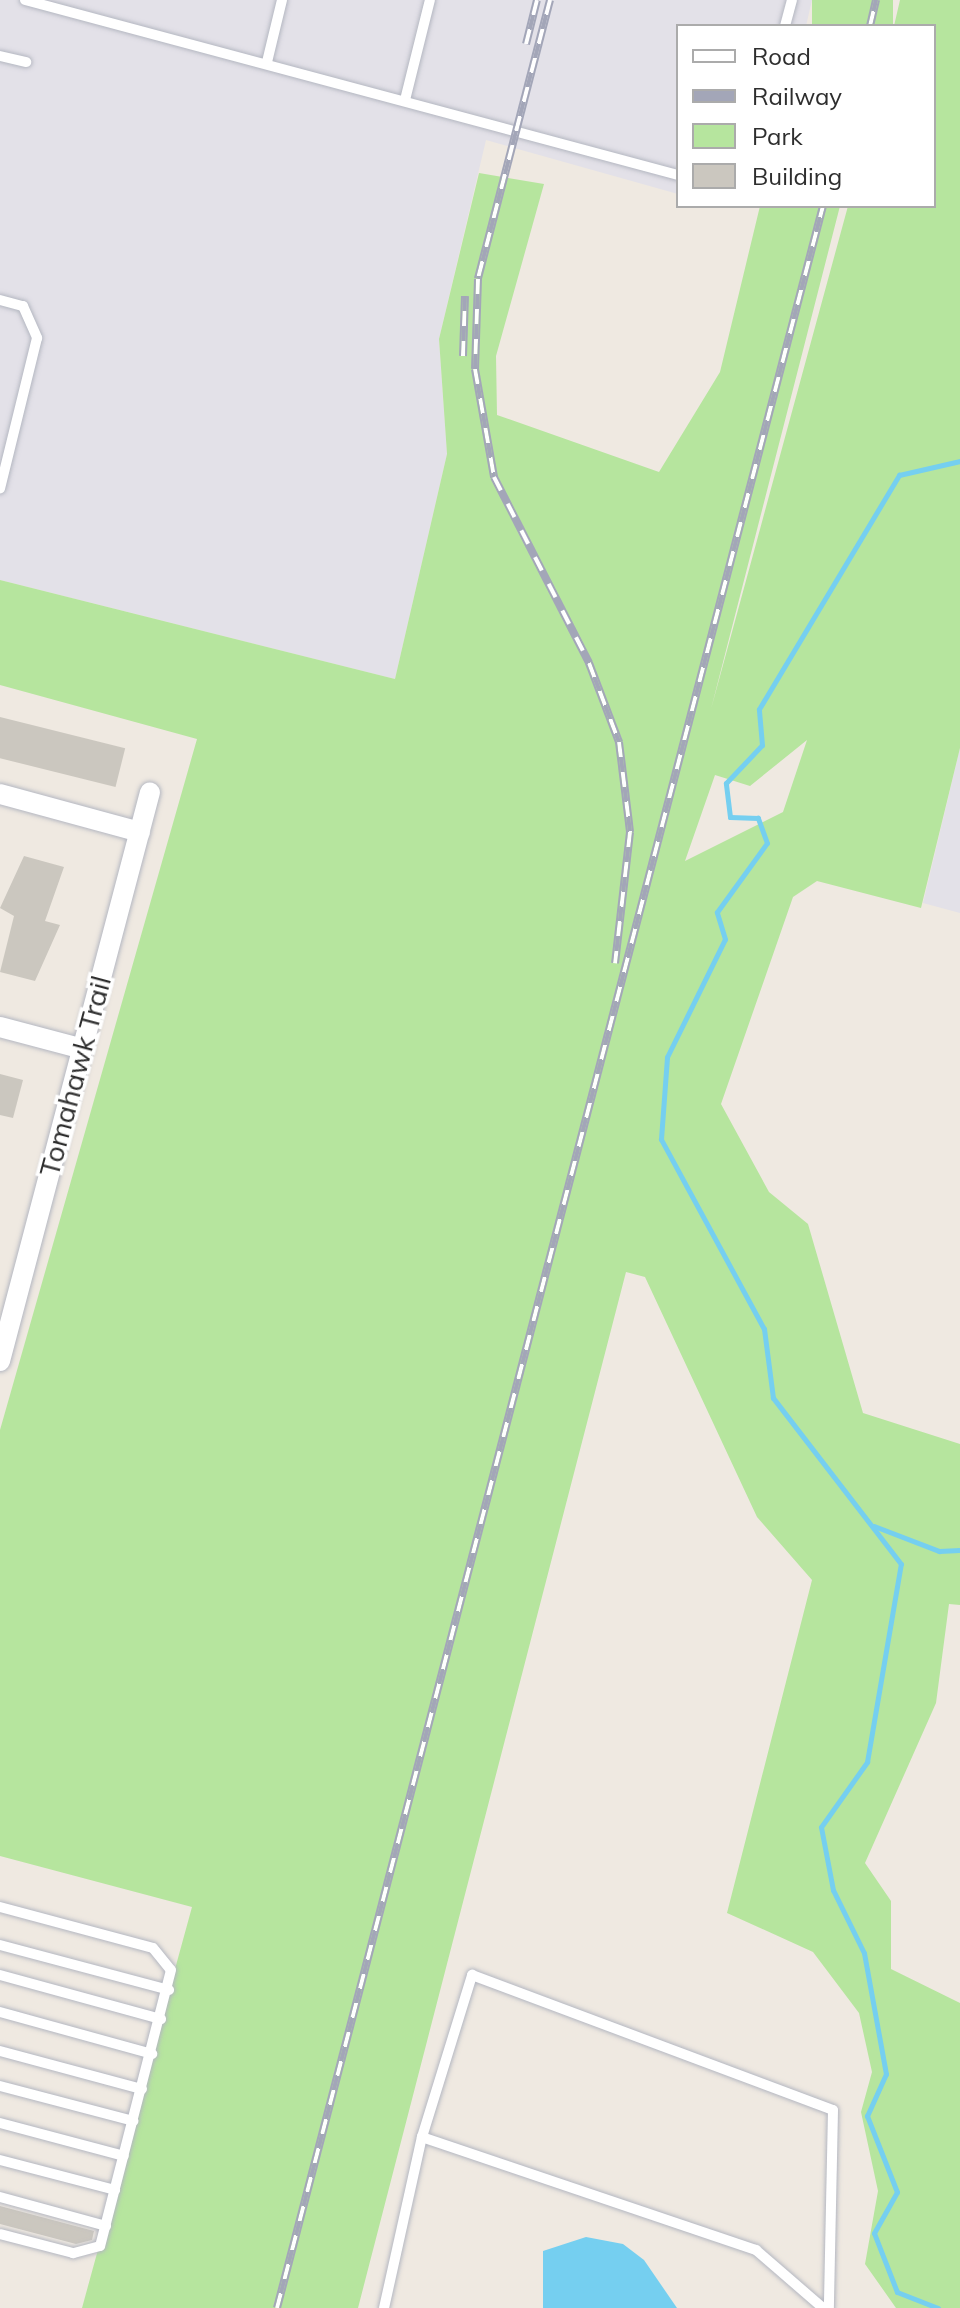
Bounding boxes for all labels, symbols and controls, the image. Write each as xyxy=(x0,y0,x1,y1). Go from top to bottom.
legend xyxy=(676,24,936,208)
text: Road xyxy=(752,41,811,71)
text: Railway xyxy=(752,81,842,111)
text: Park xyxy=(752,121,803,151)
text: Building xyxy=(752,161,842,191)
street label: Tomahawk Trail xyxy=(32,972,118,1180)

